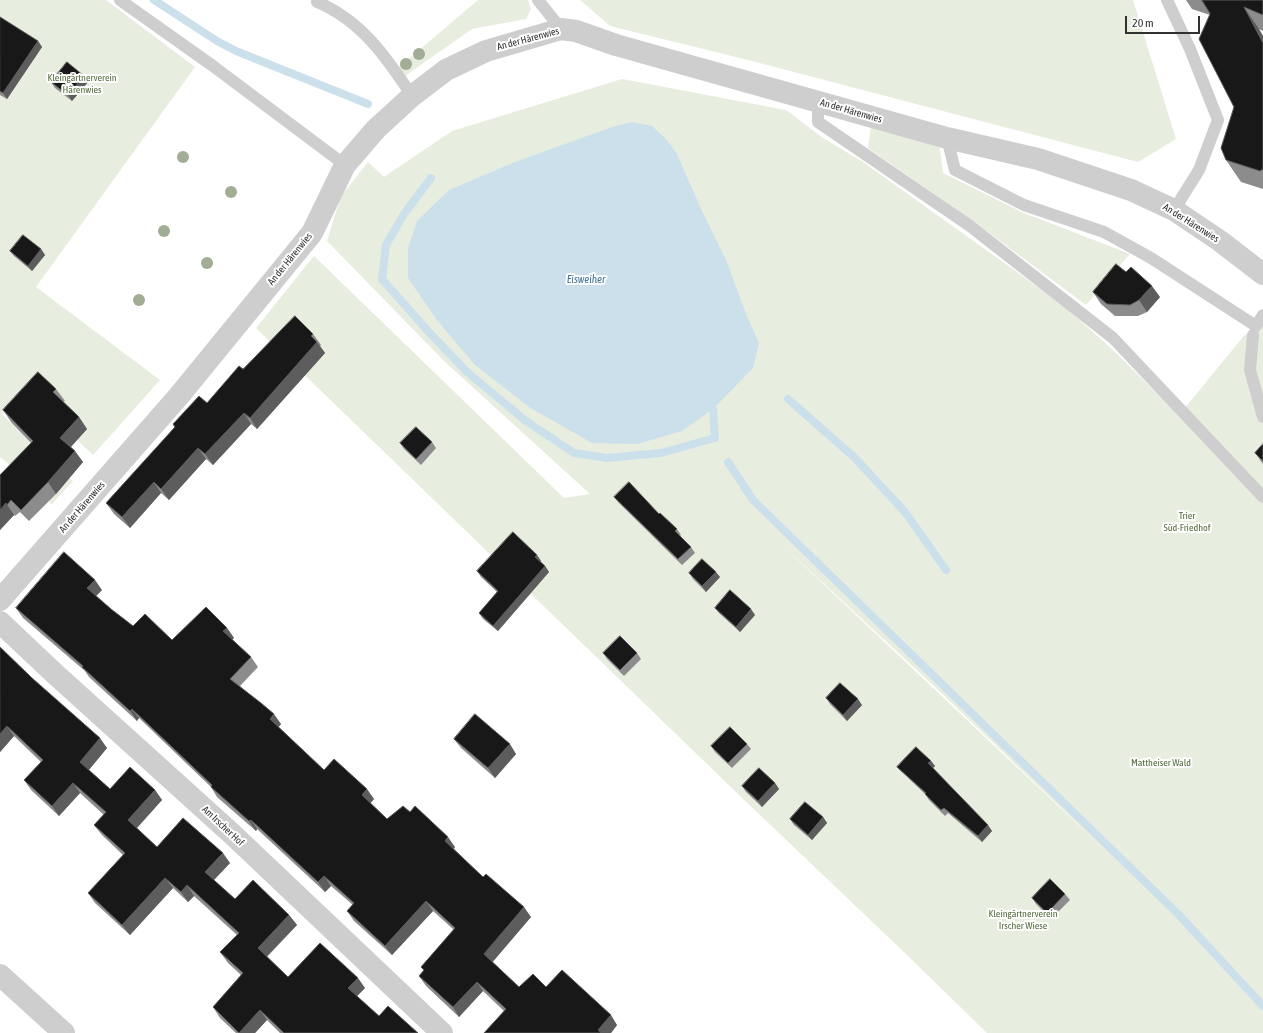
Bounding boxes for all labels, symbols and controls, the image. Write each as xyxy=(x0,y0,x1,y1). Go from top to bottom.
scale bar xyxy=(1127,8,1202,34)
text: 20 m xyxy=(1132,16,1154,30)
street label: An der Härenwies xyxy=(496,25,560,53)
park label: Kleingärtnerverein Härenwies xyxy=(47,72,117,96)
street label: An der Härenwies xyxy=(819,96,883,126)
street label: An der Härenwies xyxy=(1161,201,1221,245)
street label: An der Härenwies xyxy=(265,230,315,288)
water label: Eisweiher xyxy=(567,273,605,287)
street label: An der Härenwies xyxy=(57,479,107,535)
park label: Trier Süd-Friedhof xyxy=(1164,510,1210,534)
park label: Mattheiser Wald xyxy=(1131,757,1191,769)
street label: Am Irscher Hof xyxy=(199,803,247,849)
park label: Kleingärtnerverein Irscher Wiese xyxy=(988,908,1058,932)

